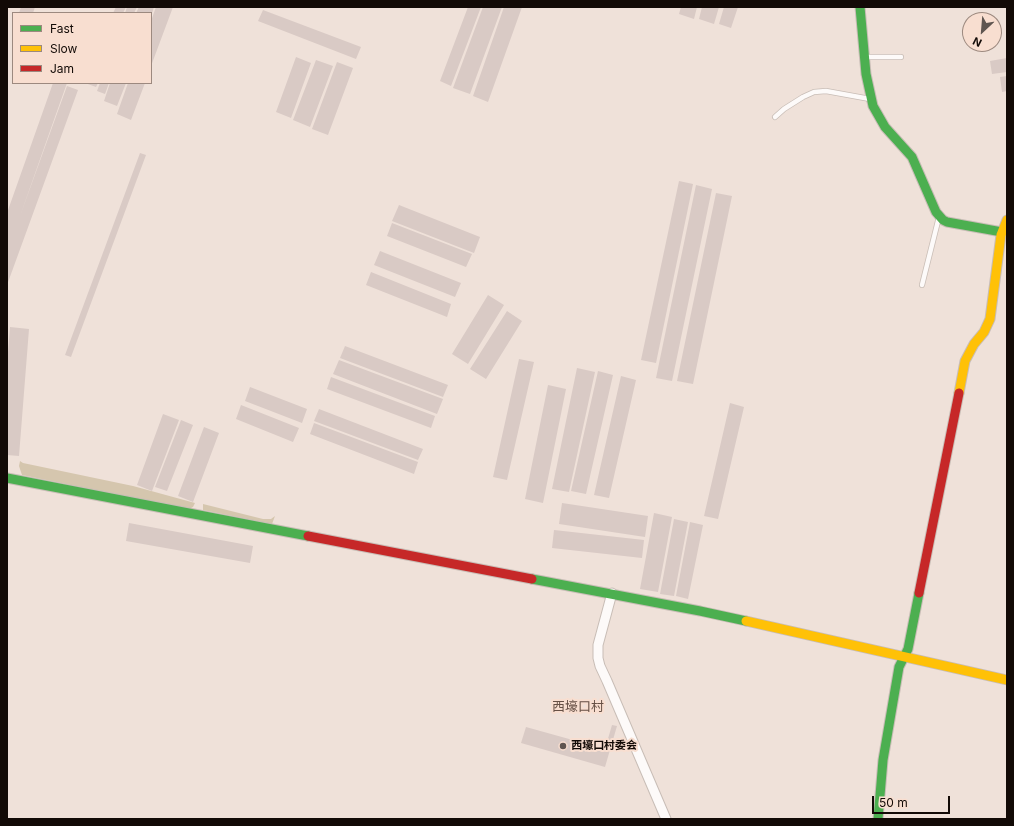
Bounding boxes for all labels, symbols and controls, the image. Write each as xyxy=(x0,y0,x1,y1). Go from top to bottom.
legend xyxy=(12,12,152,84)
north arrow xyxy=(962,12,1002,52)
text: Fast xyxy=(50,21,74,36)
text: N xyxy=(970,34,984,50)
text: Slow xyxy=(50,41,77,56)
text: Jam xyxy=(50,61,74,76)
district label: 西壕口村 xyxy=(552,699,604,715)
place label: 西壕口村委会 xyxy=(571,739,637,753)
marker: 西壕口村委会 xyxy=(558,741,568,751)
scale bar xyxy=(874,788,952,814)
text: 50 m xyxy=(879,795,908,810)

